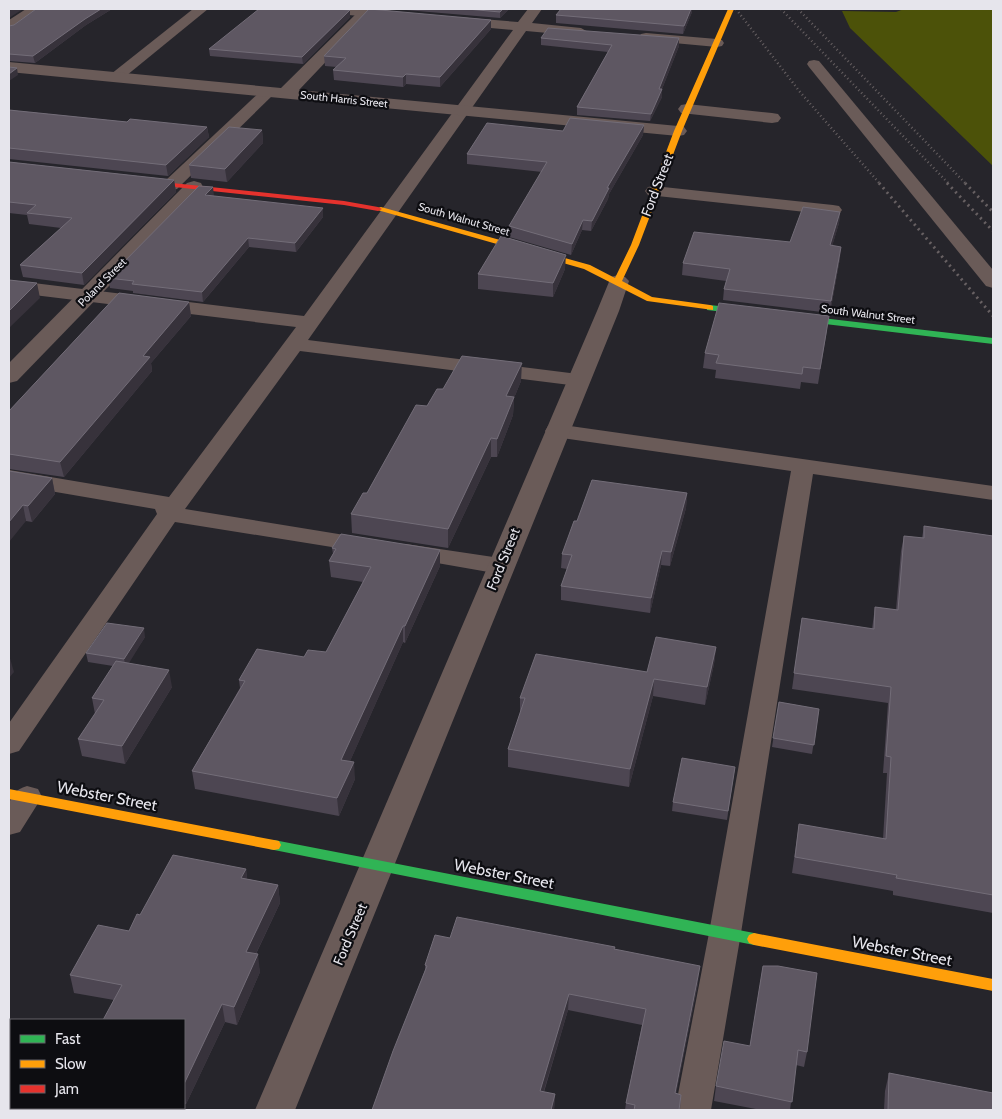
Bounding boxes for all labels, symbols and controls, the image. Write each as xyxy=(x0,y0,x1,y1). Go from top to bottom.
street label: South Harris Street xyxy=(300,87,389,111)
street label: Ford Street xyxy=(637,151,677,219)
street label: South Walnut Street xyxy=(417,199,512,239)
street label: Poland Street xyxy=(75,255,129,309)
street label: South Walnut Street xyxy=(820,301,916,327)
street label: Ford Street xyxy=(482,525,524,593)
street label: Webster Street xyxy=(55,777,159,815)
street label: Webster Street xyxy=(452,855,556,893)
street label: Ford Street xyxy=(329,900,371,968)
street label: Webster Street xyxy=(850,932,954,970)
legend xyxy=(10,1019,185,1109)
text: Fast xyxy=(55,1030,80,1048)
text: Slow xyxy=(55,1055,86,1073)
text: Jam xyxy=(54,1080,79,1098)

